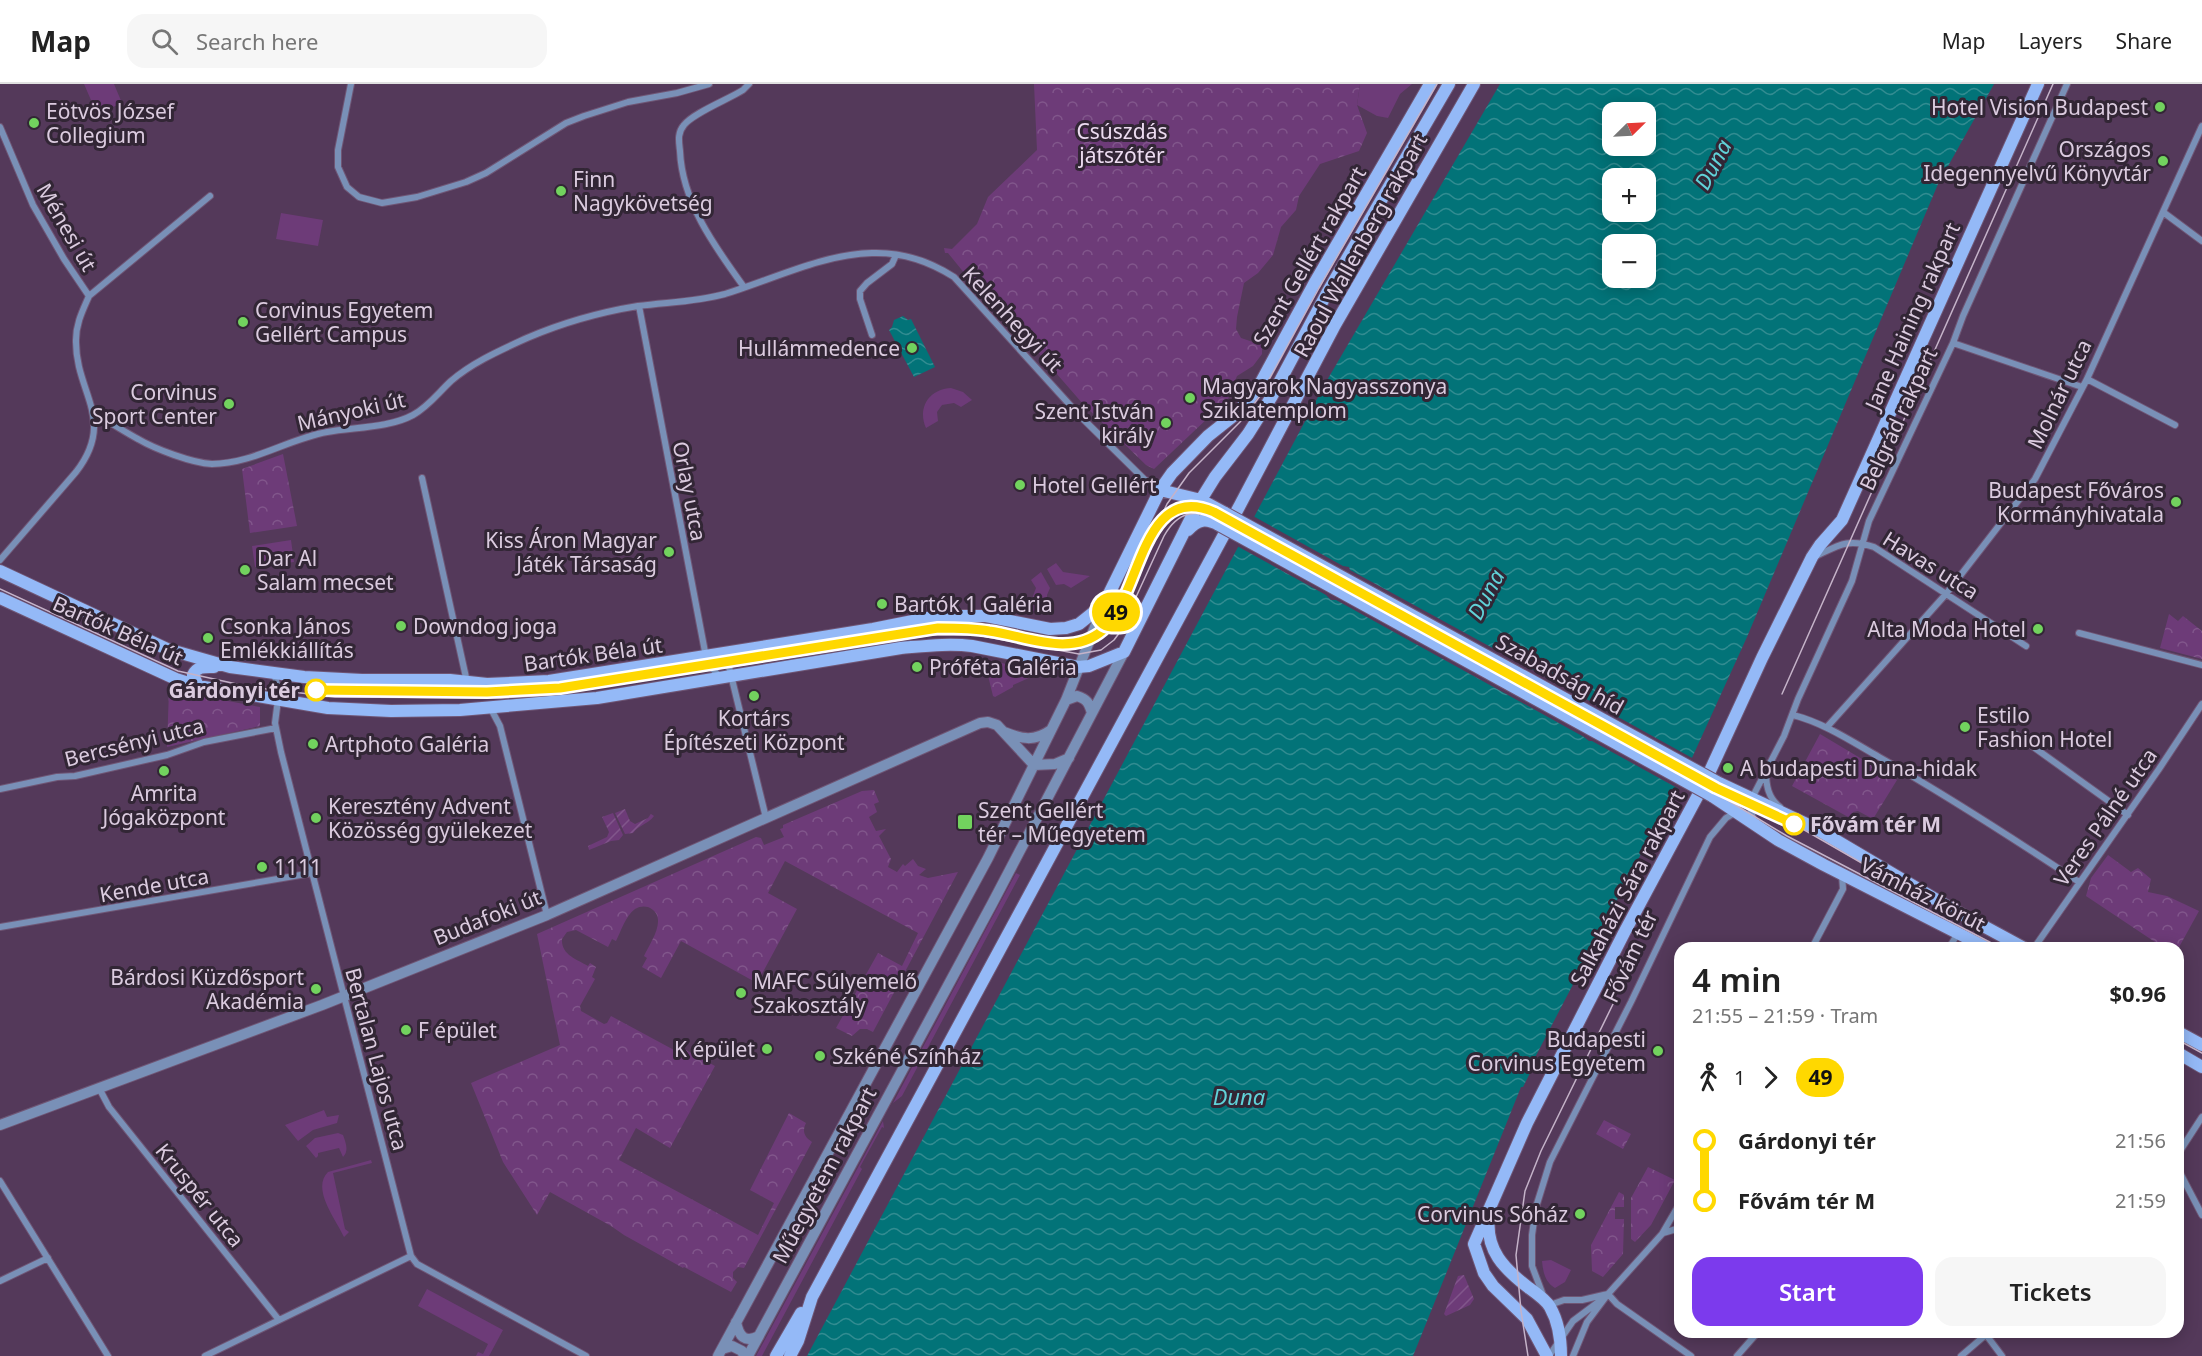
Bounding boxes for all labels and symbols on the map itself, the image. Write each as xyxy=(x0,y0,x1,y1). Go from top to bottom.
place label: Hotel Vision Budapest xyxy=(1931,93,2148,121)
place label: Eötvös József Collegium xyxy=(46,97,176,149)
marker: Hotel Vision Budapest xyxy=(2153,100,2167,114)
north arrow xyxy=(1602,102,1656,156)
marker: Eötvös József Collegium xyxy=(27,116,41,130)
park label: Csúszdás játszótér xyxy=(1077,117,1168,169)
street label: Raoul Wallenberg rakpart xyxy=(1287,128,1433,362)
water label: Duna xyxy=(1686,133,1738,194)
place label: Országos Idegennyelvű Könyvtár xyxy=(1923,135,2151,187)
marker: Országos Idegennyelvű Könyvtár xyxy=(2156,154,2170,168)
street label: Szent Gellért rakpart xyxy=(1246,161,1372,351)
place label: Finn Nagykövetség xyxy=(573,165,713,217)
street label: Ménesi út xyxy=(31,178,104,276)
marker: Finn Nagykövetség xyxy=(554,184,568,198)
street label: Jane Haining rakpart xyxy=(1857,217,1966,416)
street label: Kelenhegyi út xyxy=(957,260,1070,378)
place label: Corvinus Egyetem Gellért Campus xyxy=(255,296,433,348)
marker: Corvinus Egyetem Gellért Campus xyxy=(236,315,250,329)
place label: Hullámmedence xyxy=(738,334,900,362)
street label: Molnár utca xyxy=(2020,335,2098,453)
marker: Hullámmedence xyxy=(905,341,919,355)
street label: Belgrád rakpart xyxy=(1853,343,1943,495)
place label: Magyarok Nagyasszonya Sziklatemplom xyxy=(1202,372,1447,424)
place label: Corvinus Sport Center xyxy=(92,378,217,430)
street label: Mányoki út xyxy=(294,385,408,437)
marker: Magyarok Nagyasszonya Sziklatemplom xyxy=(1183,391,1197,405)
marker: Corvinus Sport Center xyxy=(222,397,236,411)
place label: Szent István király xyxy=(1035,397,1154,449)
marker: Szent István király xyxy=(1159,416,1173,430)
street label: Orlay utca xyxy=(667,439,713,543)
place label: Hotel Gellért xyxy=(1032,471,1157,499)
place label: Budapest Főváros Kormányhivatala xyxy=(1988,476,2164,528)
marker: Hotel Gellért xyxy=(1013,478,1027,492)
marker: Budapest Főváros Kormányhivatala xyxy=(2169,495,2183,509)
street label: Havas utca xyxy=(1878,525,1984,605)
place label: Kiss Áron Magyar Játék Társaság xyxy=(485,526,657,578)
place label: Dar Al Salam mecset xyxy=(257,544,394,596)
marker: Kiss Áron Magyar Játék Társaság xyxy=(662,545,676,559)
marker: Dar Al Salam mecset xyxy=(238,563,252,577)
water label: Duna xyxy=(1459,563,1511,624)
street label: Bartók Béla út xyxy=(48,589,188,671)
place label: Bartók 1 Galéria xyxy=(894,590,1053,618)
line badge: 49 xyxy=(1089,592,1143,632)
marker: Bartók 1 Galéria xyxy=(875,597,889,611)
place label: Csonka János Emlékkiállítás xyxy=(220,612,354,664)
place label: Downdog joga xyxy=(413,612,557,640)
place label: Alta Moda Hotel xyxy=(1867,615,2026,643)
marker: Downdog joga xyxy=(394,619,408,633)
marker: Alta Moda Hotel xyxy=(2031,622,2045,636)
street label: Szabadság híd xyxy=(1491,627,1629,721)
street label: Bartók Béla út xyxy=(522,630,665,678)
marker: Csonka János Emlékkiállítás xyxy=(201,631,215,645)
place label: Próféta Galéria xyxy=(929,653,1077,681)
marker: Próféta Galéria xyxy=(910,660,924,674)
place label: Gárdonyi tér xyxy=(168,676,301,704)
marker: Gárdonyi tér xyxy=(305,679,327,701)
marker: Kortárs Építészeti Központ xyxy=(747,689,761,703)
place label: Estilo Fashion Hotel xyxy=(1977,701,2112,753)
place label: Kortárs Építészeti Központ xyxy=(663,704,845,756)
street label: Bercsényi utca xyxy=(61,711,207,773)
marker: Estilo Fashion Hotel xyxy=(1958,720,1972,734)
place label: Artphoto Galéria xyxy=(325,730,489,758)
marker: Artphoto Galéria xyxy=(306,737,320,751)
street label: Veres Pálné utca xyxy=(2047,743,2163,891)
place label: A budapesti Duna-hidak xyxy=(1740,754,1978,782)
marker: A budapesti Duna-hidak xyxy=(1721,761,1735,775)
marker: Amrita Jógaközpont xyxy=(157,764,171,778)
place label: Amrita Jógaközpont xyxy=(101,779,226,831)
street label: Salkaházi Sára rakpart xyxy=(1563,785,1691,991)
place label: Keresztény Advent Közösség gyülekezet xyxy=(328,792,533,844)
place label: Szent Gellért tér – Műegyetem xyxy=(978,796,1146,848)
place label: Fővám tér M xyxy=(1810,810,1941,838)
marker: Keresztény Advent Közösség gyülekezet xyxy=(309,811,323,825)
marker: Szent Gellért tér – Műegyetem xyxy=(956,813,974,831)
marker: Fővám tér M xyxy=(1783,813,1805,835)
street label: Vámház körút xyxy=(1856,850,1991,938)
place label: 1111 xyxy=(274,853,322,881)
marker: 1111 xyxy=(255,860,269,874)
street label: Kende utca xyxy=(97,862,211,908)
street label: Budafoki út xyxy=(429,883,545,951)
street label: Fővám tér xyxy=(1596,905,1664,1007)
place label: Bárdosi Küzdősport Akadémia xyxy=(110,963,304,1015)
street label: Bertalan Lajos utca xyxy=(339,965,415,1153)
place label: MAFC Súlyemelő Szakosztály xyxy=(753,967,917,1019)
marker: Bárdosi Küzdősport Akadémia xyxy=(309,982,323,996)
marker: MAFC Súlyemelő Szakosztály xyxy=(734,986,748,1000)
place label: F épület xyxy=(418,1016,497,1044)
marker: F épület xyxy=(399,1023,413,1037)
place label: Budapesti Corvinus Egyetem xyxy=(1468,1025,1646,1077)
place label: K épület xyxy=(674,1035,755,1063)
marker: K épület xyxy=(760,1042,774,1056)
place label: Szkéné Színház xyxy=(832,1042,981,1070)
marker: Budapesti Corvinus Egyetem xyxy=(1651,1044,1665,1058)
marker: Szkéné Színház xyxy=(813,1049,827,1063)
water label: Duna xyxy=(1213,1081,1266,1111)
street label: Műegyetem rakpart xyxy=(766,1082,883,1268)
street label: Kruspér utca xyxy=(149,1137,251,1253)
place label: Corvinus Sóház xyxy=(1417,1200,1568,1228)
marker: Corvinus Sóház xyxy=(1573,1207,1587,1221)

